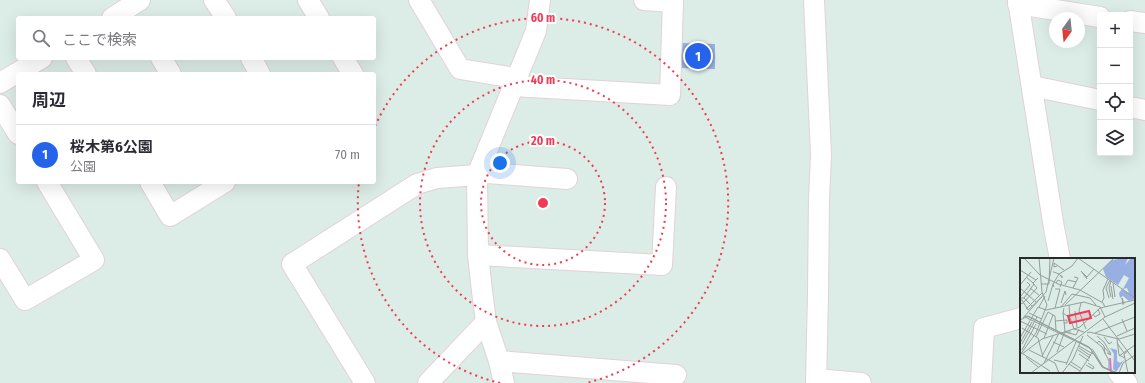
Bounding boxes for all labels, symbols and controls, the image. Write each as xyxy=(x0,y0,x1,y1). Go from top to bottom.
text: 60 m xyxy=(531,11,555,25)
north arrow xyxy=(1049,12,1085,48)
map controls xyxy=(1097,12,1133,156)
button: + xyxy=(1097,12,1133,48)
search box xyxy=(16,16,376,60)
icon: search xyxy=(30,27,52,49)
text: ここで検索 xyxy=(62,31,137,49)
pin: 1 xyxy=(685,41,711,71)
button: − xyxy=(1097,48,1133,84)
text: 40 m xyxy=(531,73,555,87)
button: locate xyxy=(1097,84,1133,120)
text: 周辺 xyxy=(32,90,66,111)
button: layers xyxy=(1097,120,1133,156)
text: 20 m xyxy=(530,134,555,148)
text: 桜木第6公園 xyxy=(70,138,153,156)
text: 1 xyxy=(42,147,48,162)
text: 70 m xyxy=(335,147,360,162)
your location xyxy=(490,153,510,173)
text: 公園 xyxy=(70,159,96,174)
centre of rings xyxy=(536,196,550,210)
inset map xyxy=(1020,258,1135,373)

